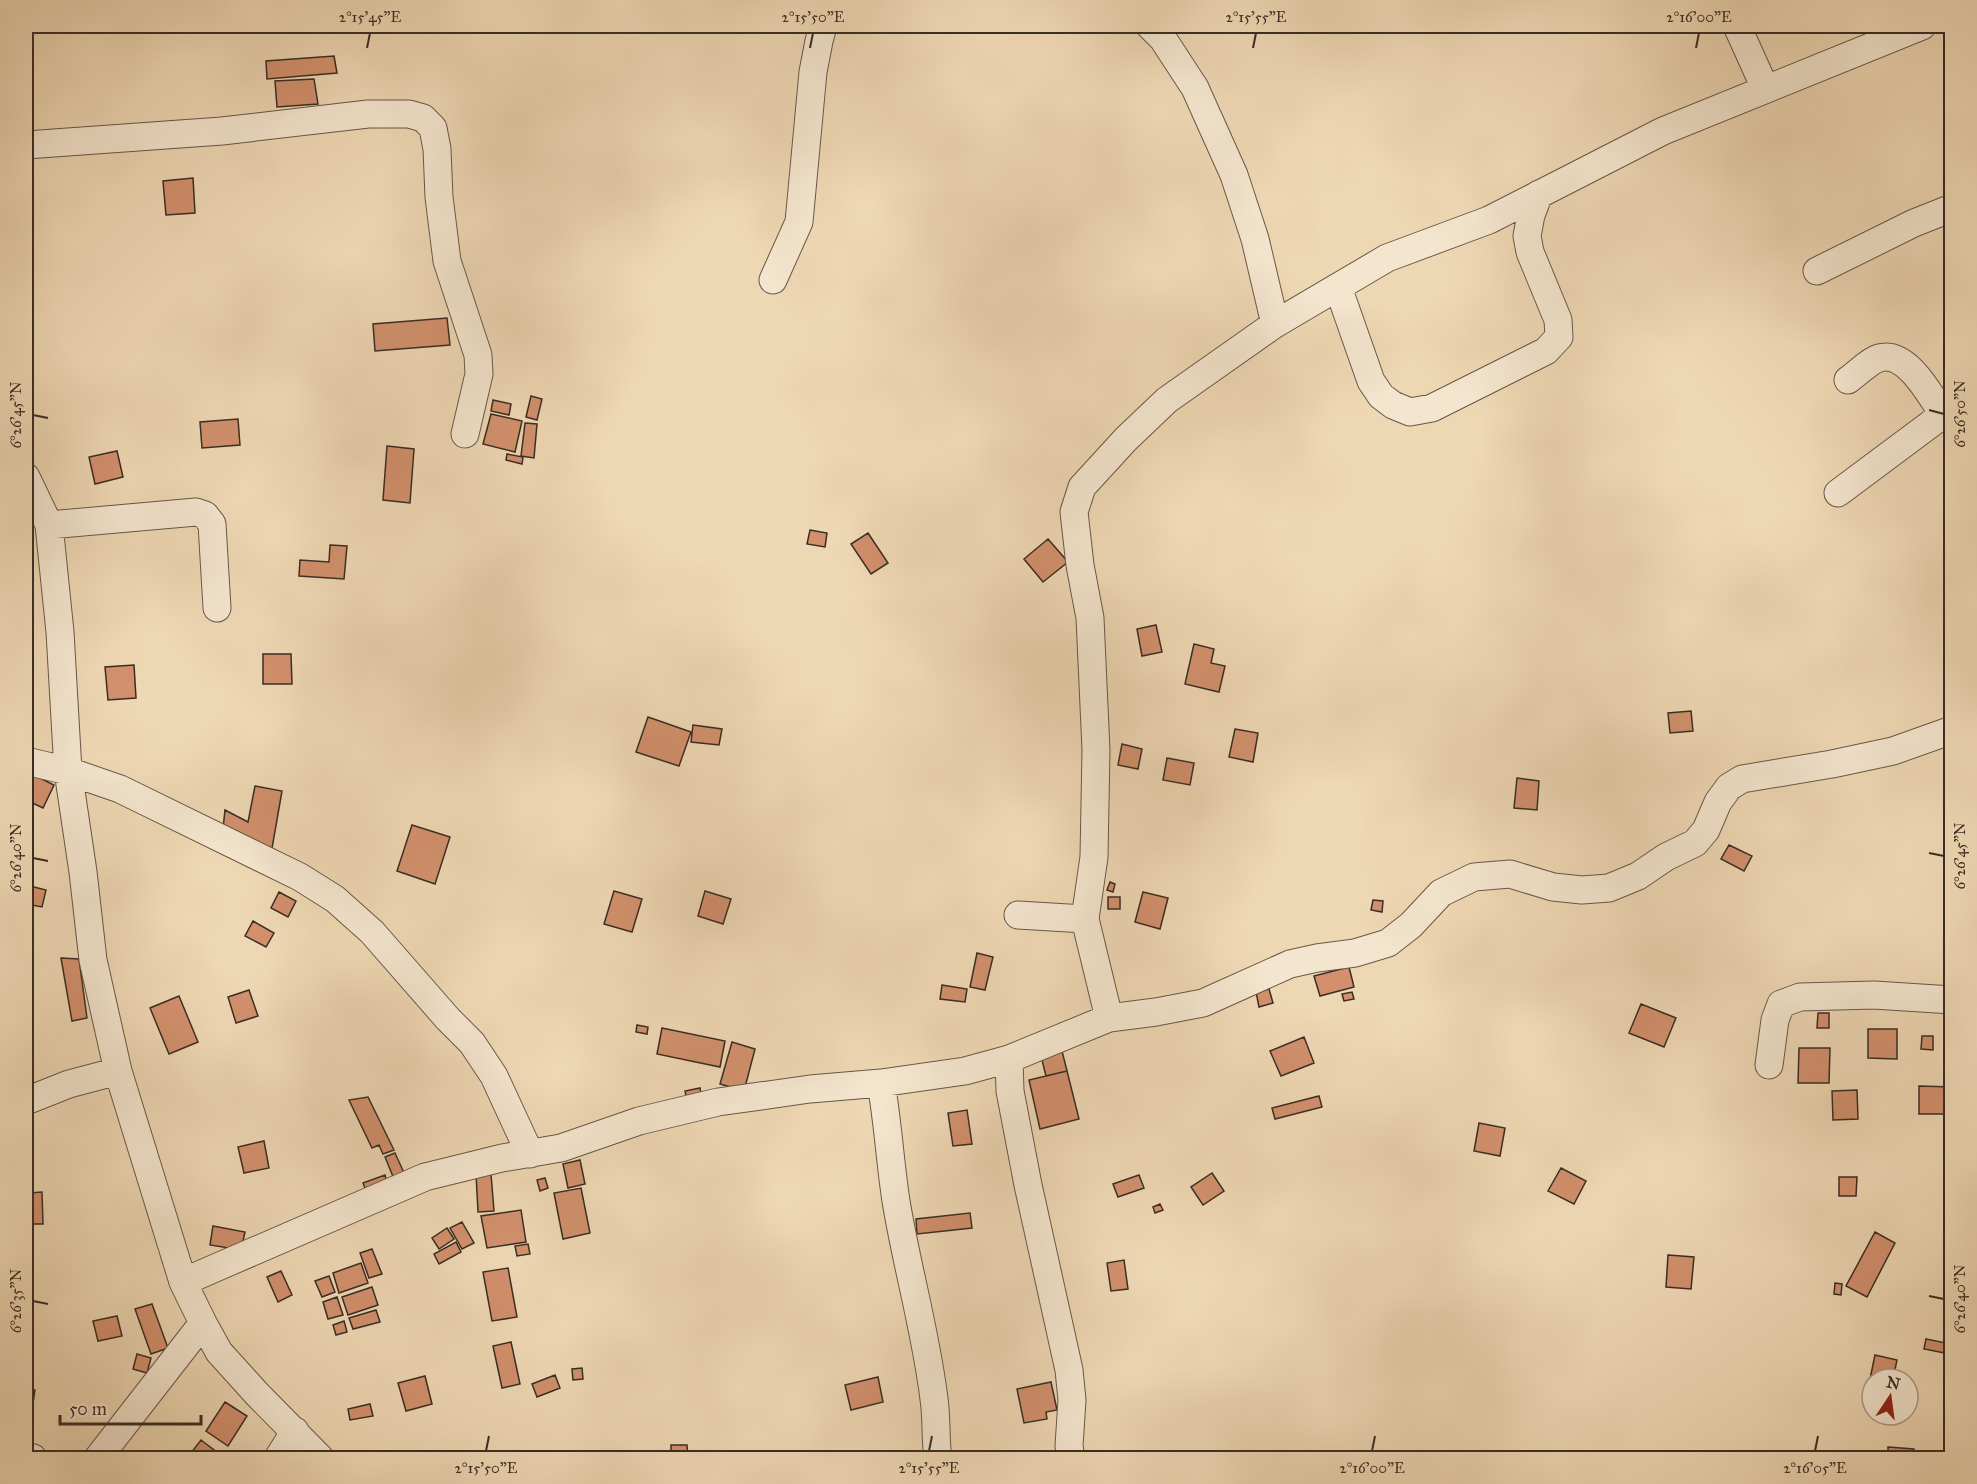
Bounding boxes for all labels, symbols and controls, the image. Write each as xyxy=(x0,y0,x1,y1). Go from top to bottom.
text: 2°15'45"E xyxy=(339,8,401,26)
text: 2°15'50"E xyxy=(782,8,845,26)
text: 2°15'55"E xyxy=(1225,8,1287,26)
text: 2°16'00"E xyxy=(1666,8,1732,26)
text: 6°26'50"N xyxy=(1951,380,1969,448)
text: 6°26'45"N xyxy=(7,381,25,448)
text: 6°26'45"N xyxy=(1951,822,1969,889)
text: 6°26'40"N xyxy=(7,823,25,892)
text: 6°26'40"N xyxy=(1951,1264,1969,1333)
text: 6°26'35"N xyxy=(7,1268,25,1333)
north arrow xyxy=(1860,1367,1920,1427)
text: N xyxy=(1885,1372,1902,1394)
scale bar xyxy=(60,1388,201,1426)
text: 50 m xyxy=(69,1398,107,1420)
text: 2°15'50"E xyxy=(455,1459,518,1477)
text: 2°15'55"E xyxy=(898,1459,960,1477)
text: 2°16'00"E xyxy=(1339,1459,1405,1477)
text: 2°16'05"E xyxy=(1783,1459,1847,1477)

